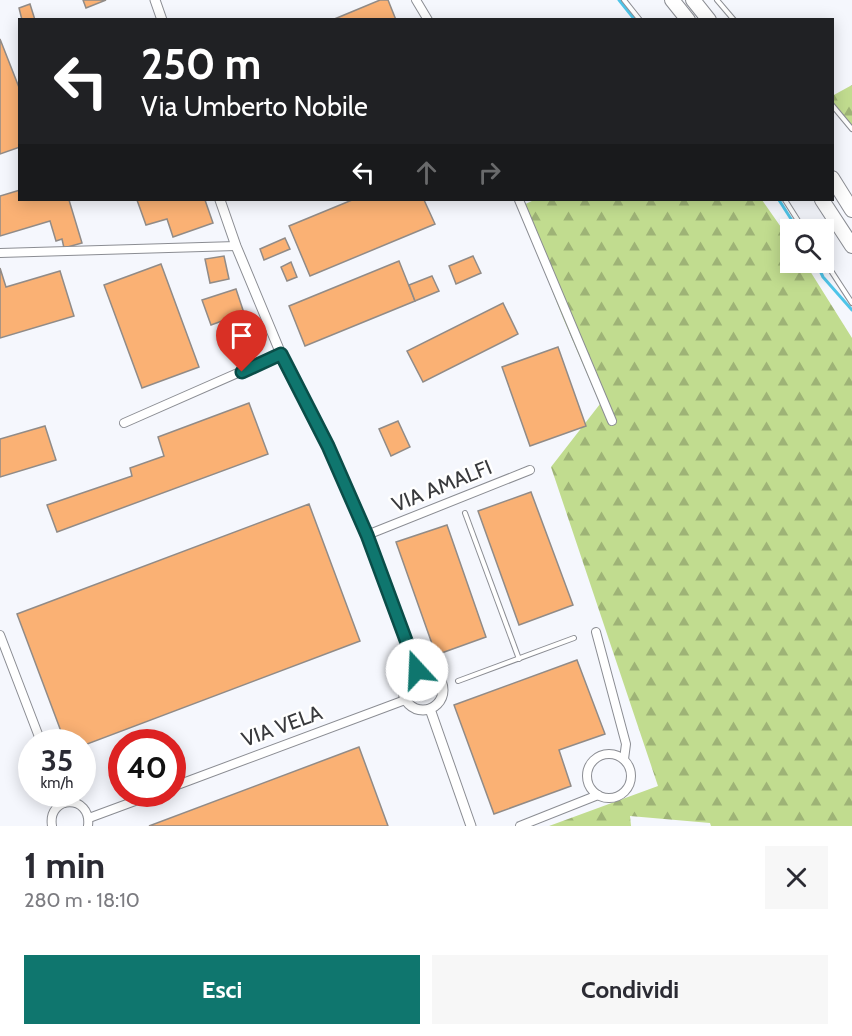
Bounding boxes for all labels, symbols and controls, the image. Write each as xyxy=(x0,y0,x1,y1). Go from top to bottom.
text: 250 m xyxy=(141,38,261,90)
icon: left xyxy=(42,42,120,120)
text: Via Umberto Nobile xyxy=(141,90,368,123)
icon: left xyxy=(347,156,380,189)
icon: ahead xyxy=(410,156,443,189)
icon: right xyxy=(473,156,506,189)
map controls xyxy=(780,219,834,273)
button: search xyxy=(780,219,834,273)
pin xyxy=(216,310,267,372)
icon: arrive xyxy=(225,319,258,352)
street label: VIA AMALFI xyxy=(388,454,495,517)
position arrow xyxy=(385,638,449,702)
street label: VIA VELA xyxy=(238,699,325,752)
speed limit sign: 40 xyxy=(108,729,186,807)
text: 35 xyxy=(41,742,73,779)
text: km/h xyxy=(41,774,73,792)
text: 1 min xyxy=(24,843,105,887)
button: close xyxy=(765,846,828,909)
text: 280 m · 18:10 xyxy=(24,888,140,912)
button: Esci xyxy=(24,955,420,1024)
button: Condividi xyxy=(432,955,828,1024)

